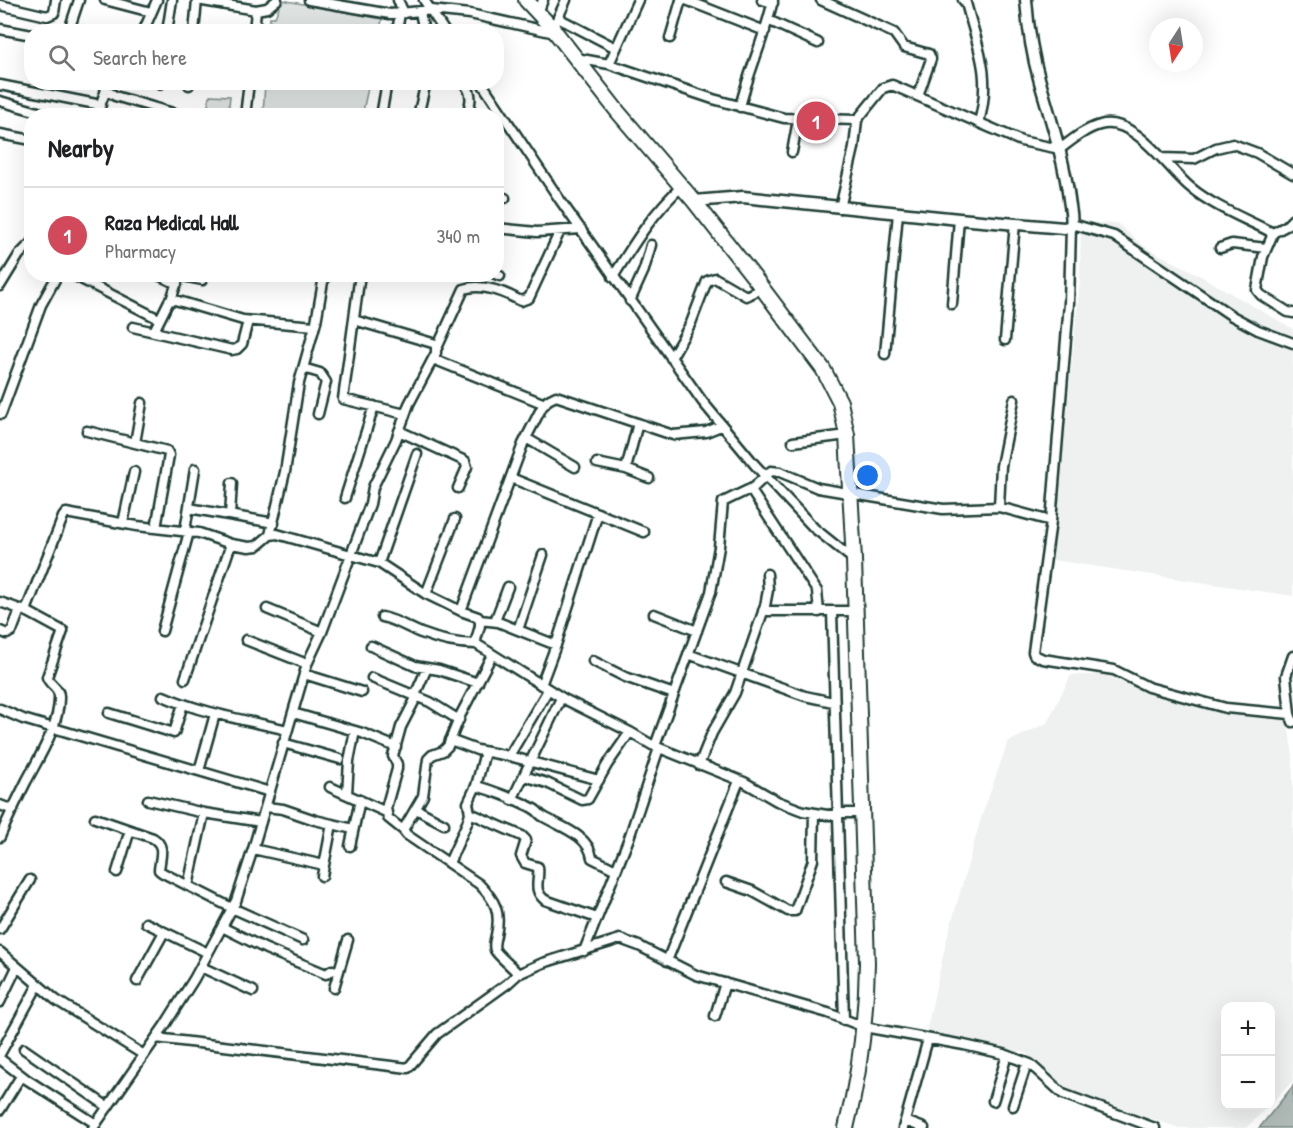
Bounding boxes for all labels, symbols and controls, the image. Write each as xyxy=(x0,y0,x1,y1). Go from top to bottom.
north arrow xyxy=(1149,18,1203,72)
search box xyxy=(24,24,504,90)
icon: search xyxy=(45,41,78,74)
text: Search here xyxy=(93,42,187,72)
pin: 1 xyxy=(796,98,836,144)
text: Nearby xyxy=(48,130,114,165)
text: Raza Medical Hall xyxy=(105,207,239,237)
text: 1 xyxy=(64,222,71,249)
text: 340 m xyxy=(436,222,480,249)
text: Pharmacy xyxy=(105,237,176,264)
your location xyxy=(853,461,882,490)
map controls xyxy=(1221,1002,1275,1110)
button: + xyxy=(1221,1002,1275,1056)
button: − xyxy=(1221,1056,1275,1110)

